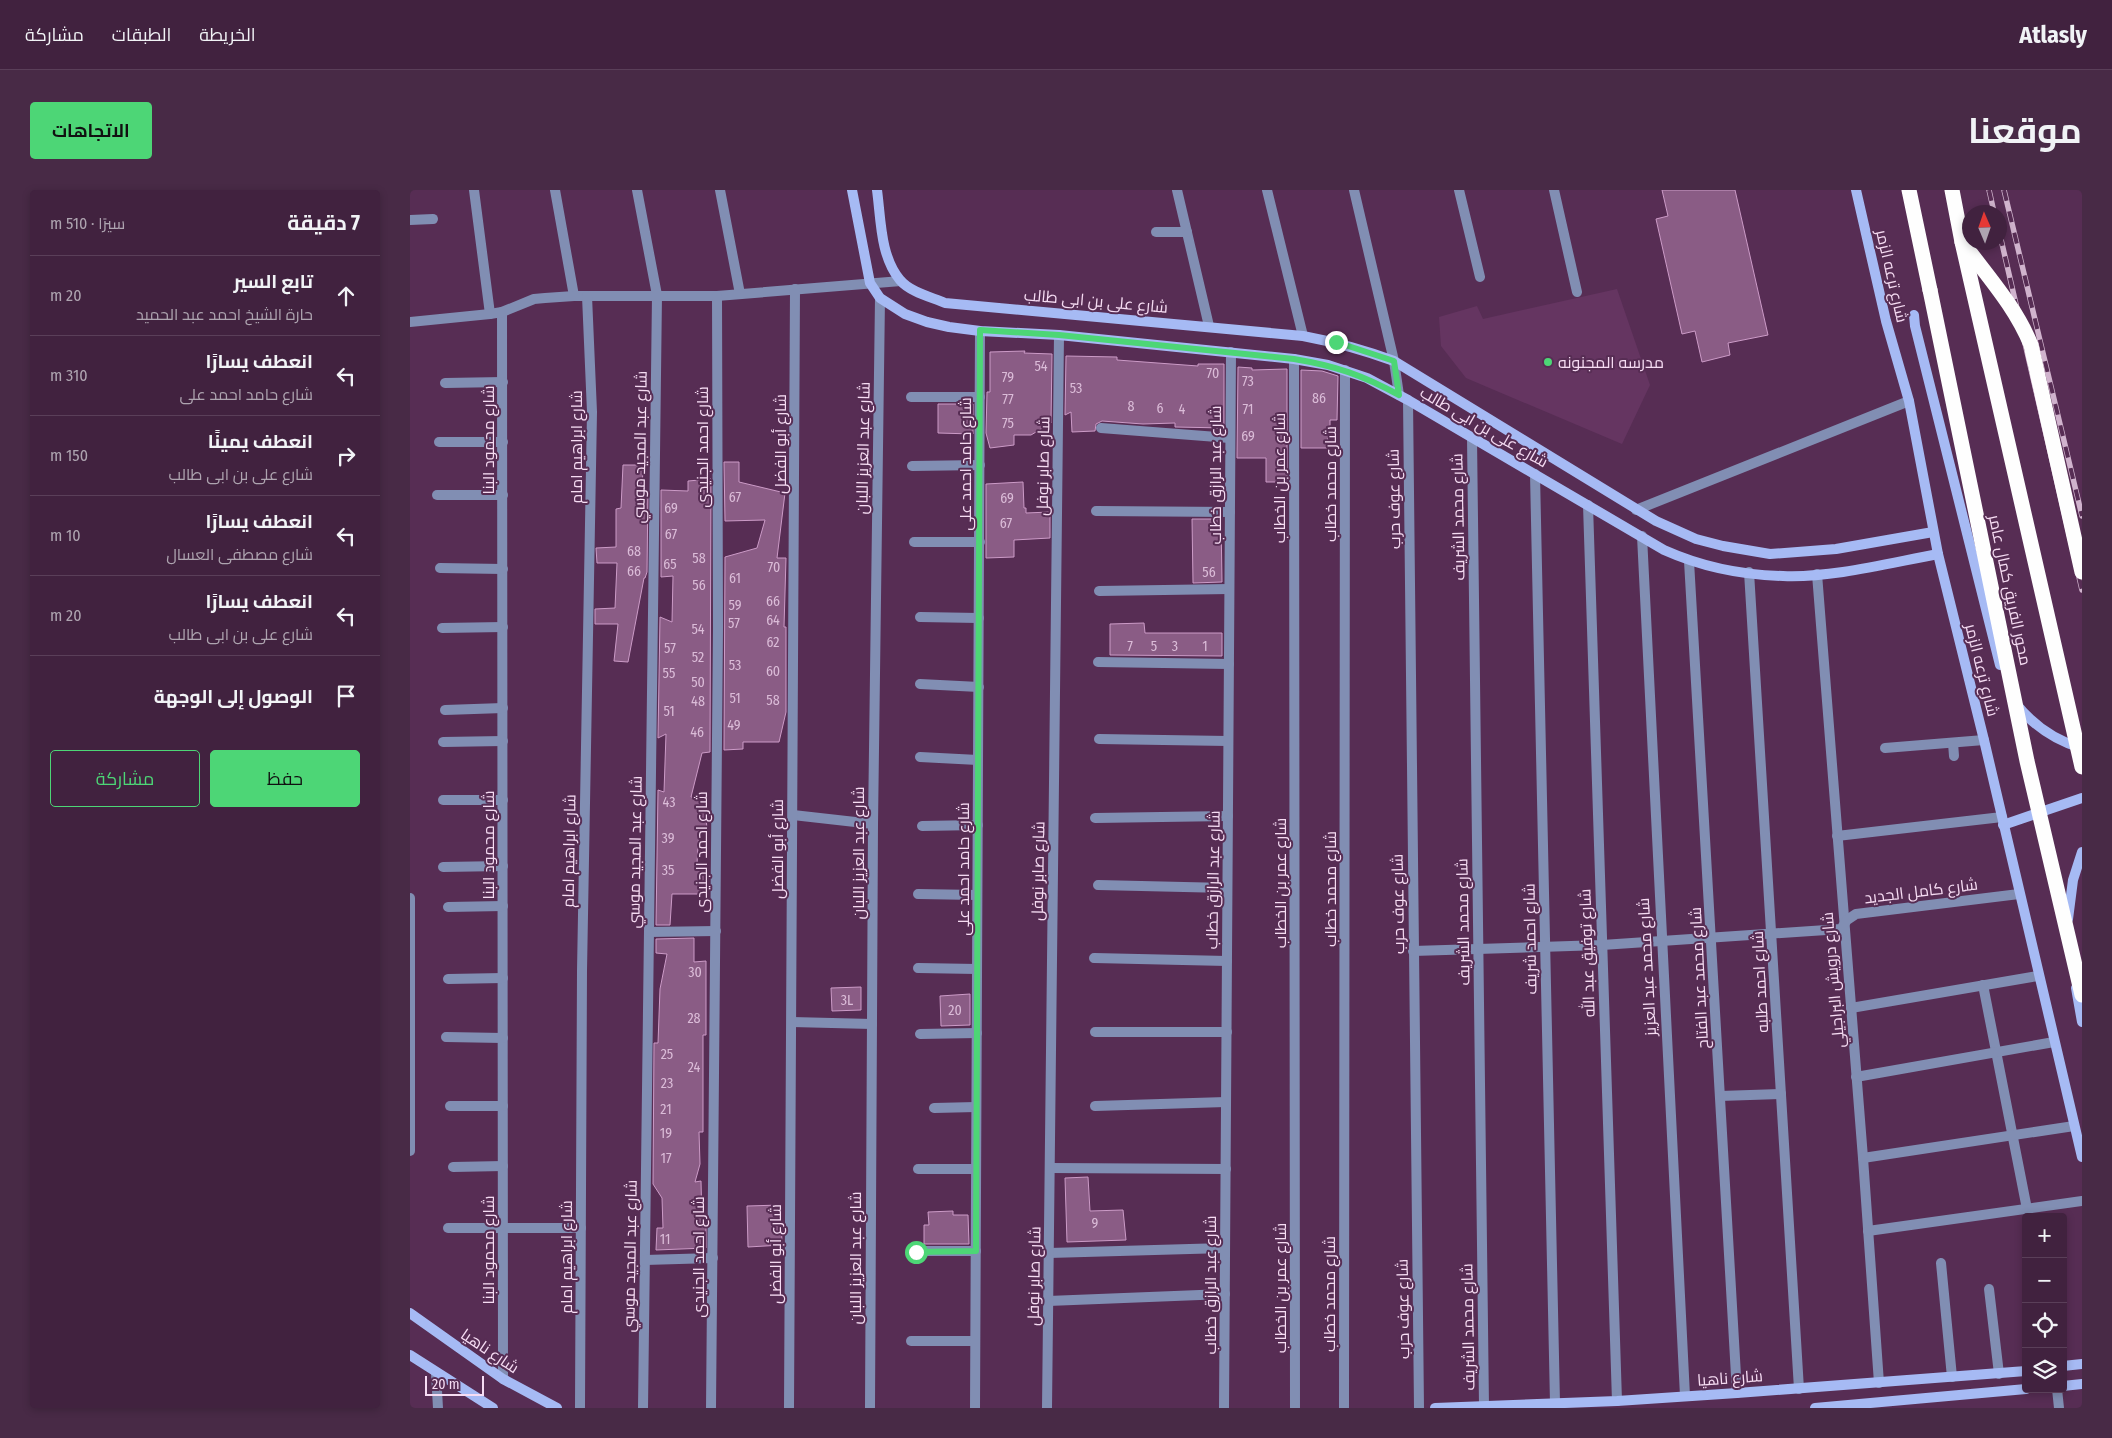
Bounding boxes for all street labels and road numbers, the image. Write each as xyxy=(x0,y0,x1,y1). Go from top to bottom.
street label: شارع ترعه الزمر xyxy=(1870,227,1912,325)
street label: شارع على بن ابى طالب xyxy=(1023,285,1169,319)
street label: شارع عبد المجيد موسي xyxy=(629,370,654,524)
street label: شارع عبد العزيز اللبان xyxy=(852,381,876,515)
street label: شارع على بن ابى طالب xyxy=(1416,383,1551,473)
street label: شارع محمود البنا xyxy=(479,385,500,495)
street label: شارع احمد الجنيدى xyxy=(693,386,714,508)
street label: شارع ابراهيم امام xyxy=(567,390,588,504)
street label: شارع أبو الفضل xyxy=(771,394,792,494)
street label: شارع حامد احمد على xyxy=(956,397,977,531)
street label: شارع عبد الرازق خطاب xyxy=(1206,405,1227,545)
street label: شارع عمر بن الخطاب xyxy=(1270,413,1291,543)
street label: شارع صابر نوفل xyxy=(1033,416,1055,516)
street label: شارع محمد خطاب xyxy=(1321,426,1342,542)
street label: شارع عوف حرب xyxy=(1384,449,1406,549)
street label: شارع محمد الشريف xyxy=(1447,453,1471,581)
street label: محور الفريق كمال عامر xyxy=(1984,512,2035,667)
street label: شارع ترعه الزمر xyxy=(1959,621,2003,719)
street label: شارع عبد المجيد موسي xyxy=(624,775,649,929)
street label: شارع عبد العزيز اللبان xyxy=(849,787,870,919)
street label: شارع محمود البنا xyxy=(479,790,500,900)
street label: شارع احمد الجنيدى xyxy=(692,791,713,913)
street label: شارع ابراهيم امام xyxy=(559,794,581,908)
street label: شارع أبو الفضل xyxy=(768,799,789,899)
street label: شارع حامد احمد على xyxy=(954,802,975,936)
street label: شارع عبد الرازق خطاب xyxy=(1202,810,1226,950)
street label: شارع عمر بن الخطاب xyxy=(1271,818,1292,948)
street label: شارع صابر نوفل xyxy=(1028,821,1050,921)
street label: شارع محمد خطاب xyxy=(1321,831,1342,947)
street label: شارع عوف حرب xyxy=(1388,854,1410,954)
street label: شارع محمد الشريف xyxy=(1452,858,1476,986)
street label: شارع كامل الجديد xyxy=(1863,875,1979,909)
street label: شارع احمد شريف xyxy=(1520,883,1542,995)
street label: شارع توفيق عبد الله xyxy=(1574,888,1601,1018)
street label: شارع محمد عبد العزيز xyxy=(1634,897,1662,1038)
street label: شارع محمد عبد الفتاح xyxy=(1686,907,1714,1049)
street label: شارع درويش البراجيلي xyxy=(1818,911,1852,1049)
street label: شارع احمد طلبه xyxy=(1748,931,1774,1033)
street label: شارع عبد المجيد موسي xyxy=(619,1179,644,1333)
street label: شارع عبد العزيز اللبان xyxy=(846,1192,867,1324)
street label: شارع محمود البنا xyxy=(479,1195,500,1305)
street label: شارع احمد الجنيدى xyxy=(689,1196,710,1318)
street label: شارع ابراهيم امام xyxy=(557,1200,578,1314)
street label: شارع أبو الفضل xyxy=(766,1204,787,1304)
street label: شارع عبد الرازق خطاب xyxy=(1201,1215,1222,1355)
street label: شارع عمر بن الخطاب xyxy=(1271,1223,1292,1353)
street label: شارع صابر نوفل xyxy=(1024,1226,1046,1326)
street label: شارع محمد خطاب xyxy=(1320,1236,1341,1352)
street label: شارع عوف حرب xyxy=(1393,1259,1415,1359)
street label: شارع محمد الشريف xyxy=(1457,1263,1481,1391)
street label: شارع ناهيا xyxy=(456,1325,523,1379)
street label: شارع ناهيا xyxy=(1696,1366,1764,1392)

